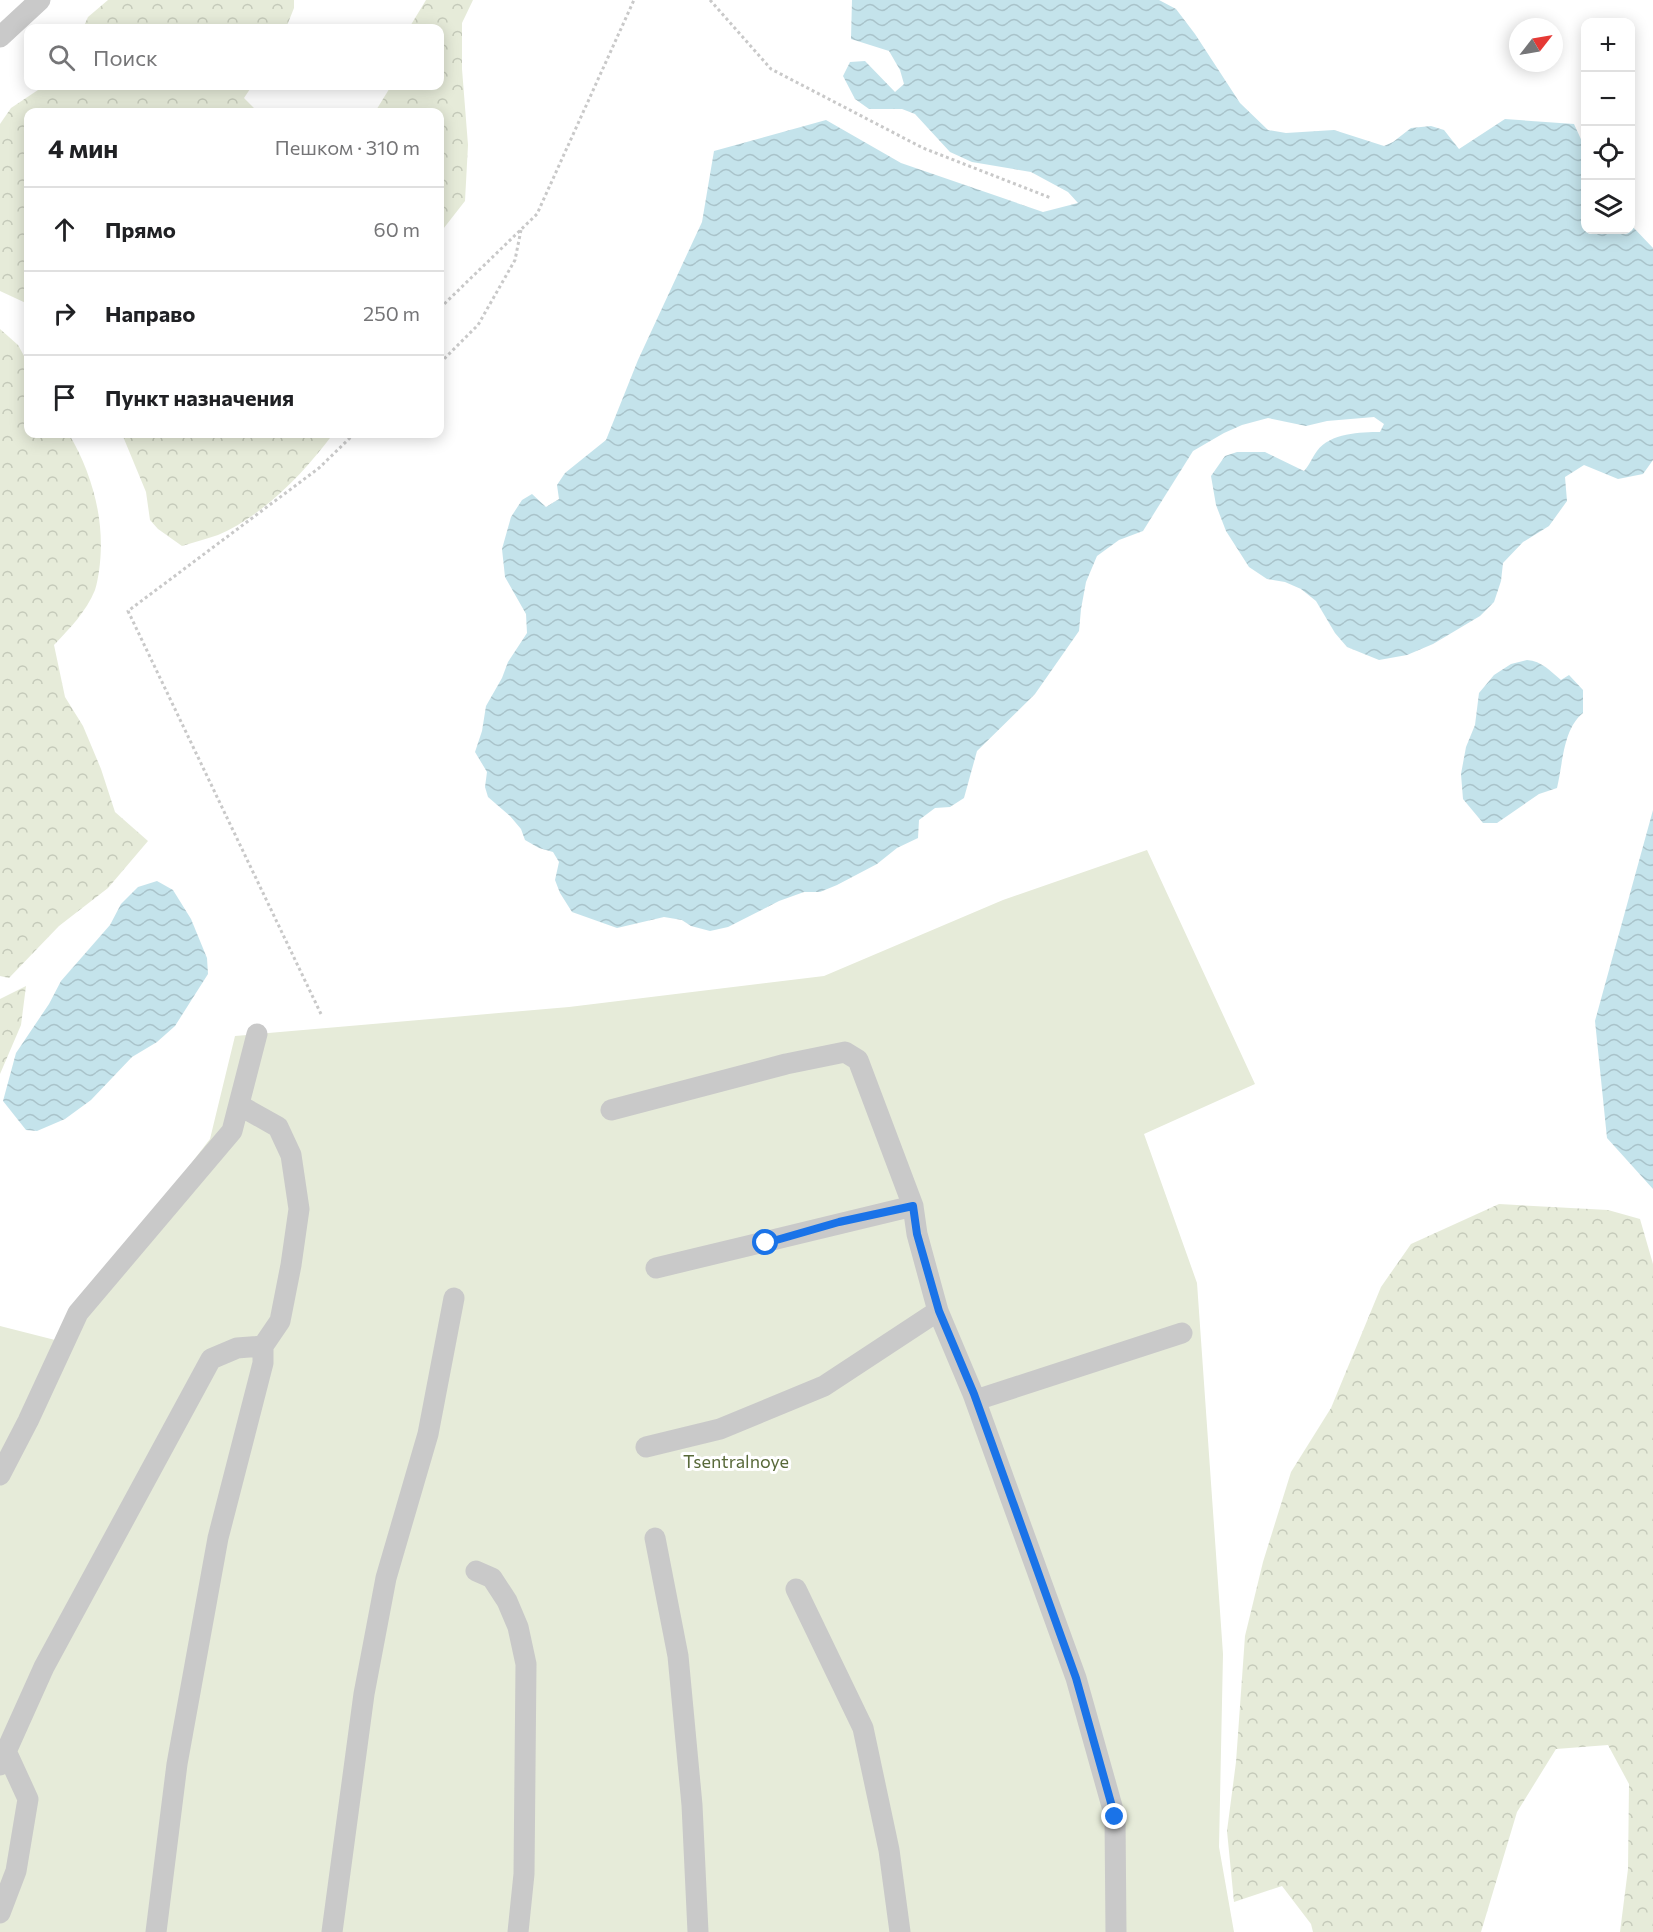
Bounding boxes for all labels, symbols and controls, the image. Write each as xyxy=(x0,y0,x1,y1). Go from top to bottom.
north arrow xyxy=(1509,18,1563,72)
map controls xyxy=(1581,18,1635,234)
button: + xyxy=(1581,18,1635,72)
search box xyxy=(24,24,444,90)
icon: search xyxy=(45,41,78,74)
text: Поиск xyxy=(93,44,158,71)
button: − xyxy=(1581,72,1635,126)
button: locate xyxy=(1581,126,1635,180)
text: 4 мин xyxy=(48,132,118,163)
text: Пешком · 310 m xyxy=(275,135,420,159)
button: layers xyxy=(1581,180,1635,234)
icon: ahead xyxy=(48,213,81,246)
text: Прямо xyxy=(105,216,176,243)
text: 60 m xyxy=(374,217,420,241)
icon: right xyxy=(48,297,81,330)
text: Направо xyxy=(105,300,195,327)
text: 250 m xyxy=(363,301,420,325)
icon: arrive xyxy=(48,381,81,414)
text: Пункт назначения xyxy=(105,384,294,411)
route start xyxy=(752,1229,778,1255)
park label: Tsentralnoye xyxy=(683,1450,789,1472)
route end xyxy=(1101,1803,1127,1829)

